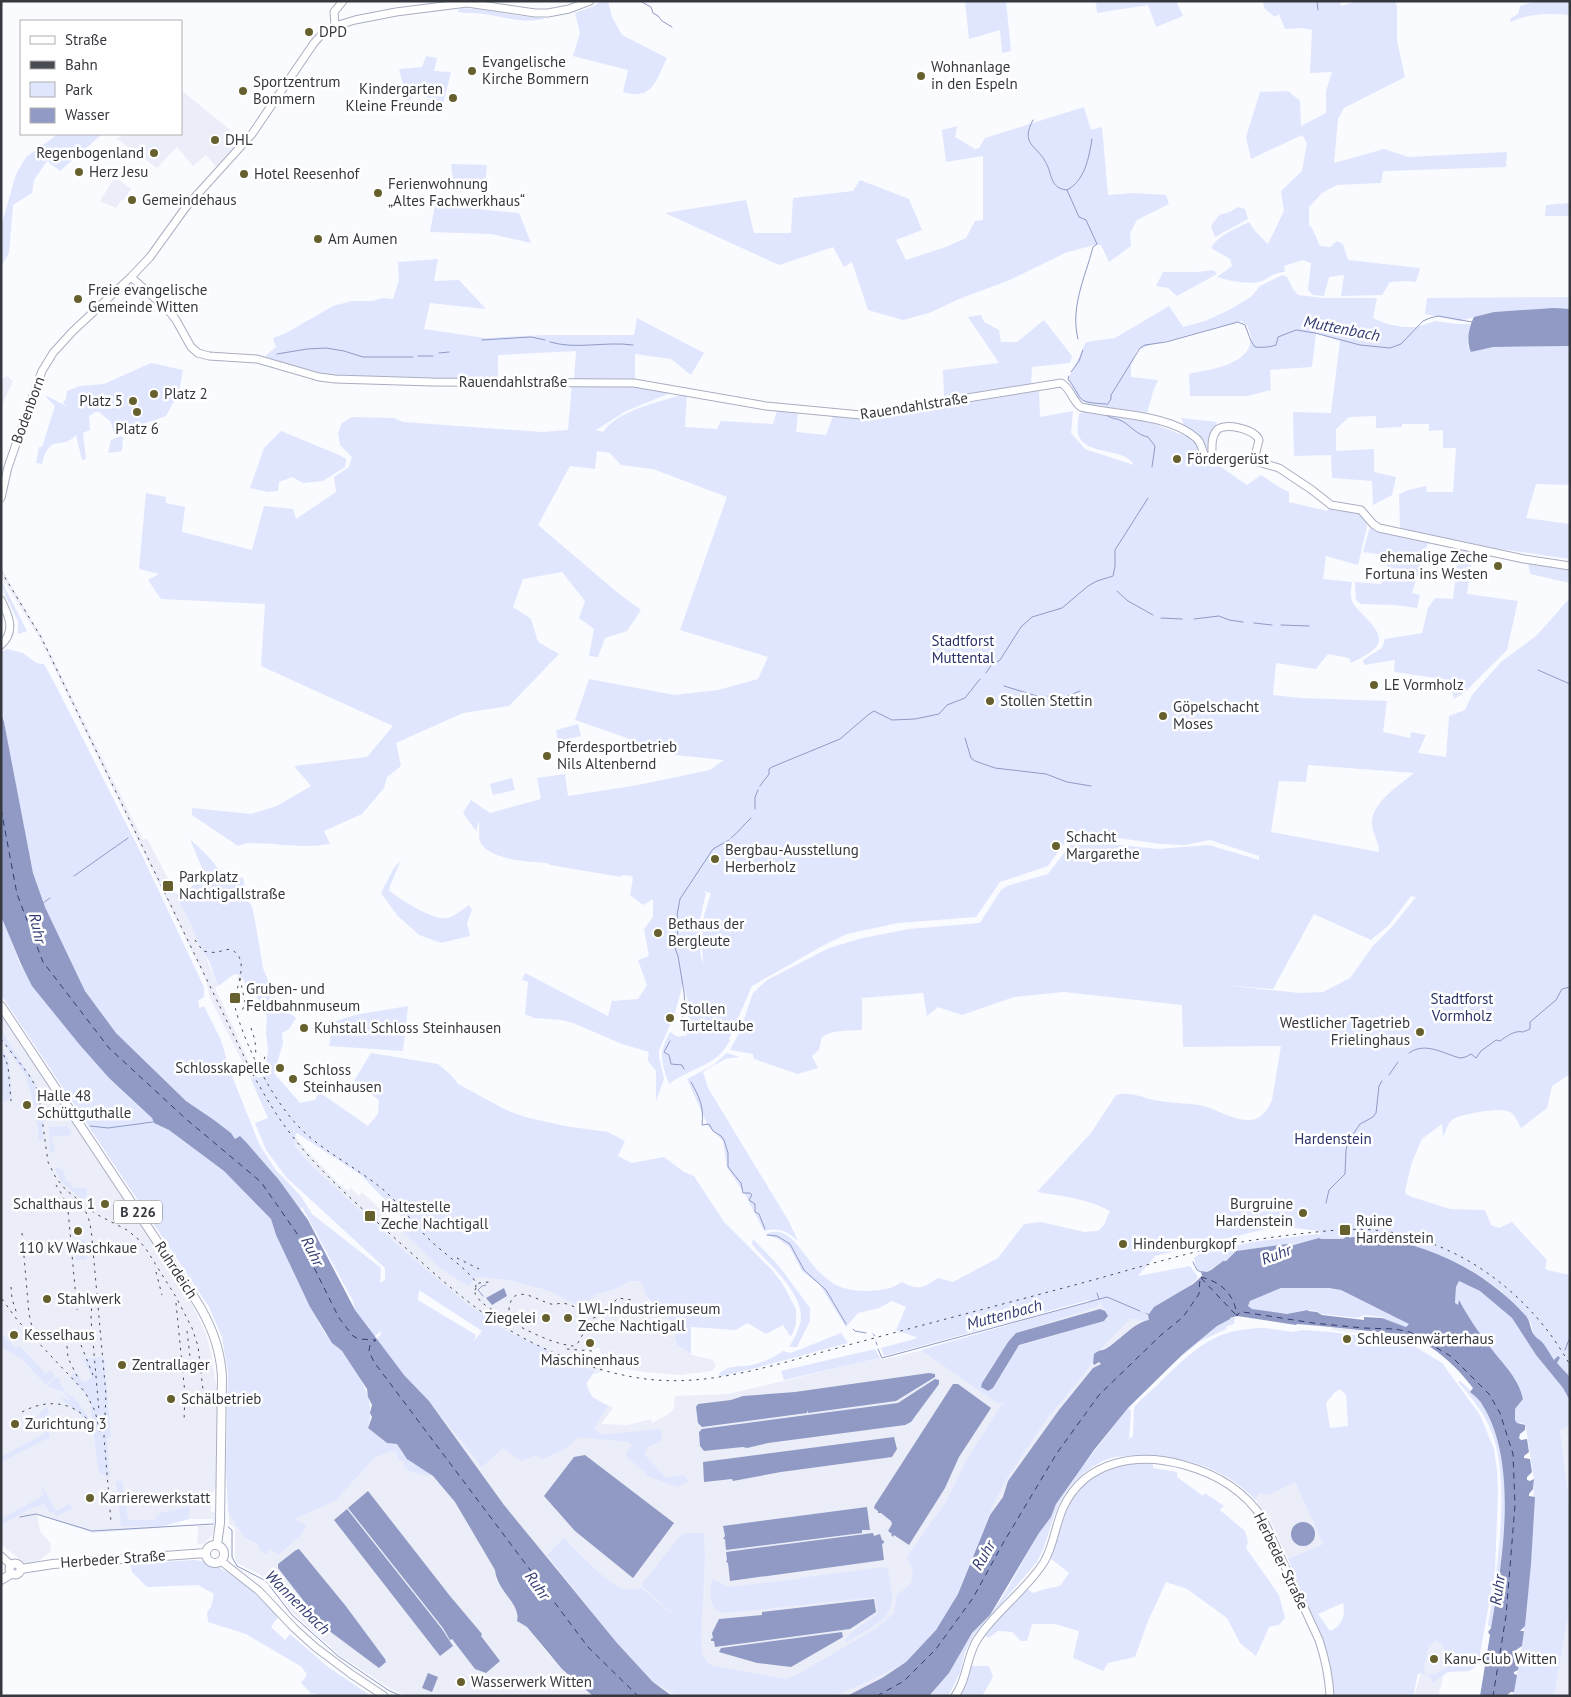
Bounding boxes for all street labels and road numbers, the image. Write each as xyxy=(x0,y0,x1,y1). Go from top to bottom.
street label: Rauendahlstraße xyxy=(459,372,567,391)
street label: Bodenborn xyxy=(7,374,48,446)
street label: Rauendahlstraße xyxy=(859,388,969,423)
road number: B 226 xyxy=(114,1200,162,1224)
street label: Ruhrdeich xyxy=(151,1237,202,1302)
street label: Herbeder Straße xyxy=(1250,1509,1313,1612)
street label: Herbeder Straße xyxy=(60,1545,166,1572)

